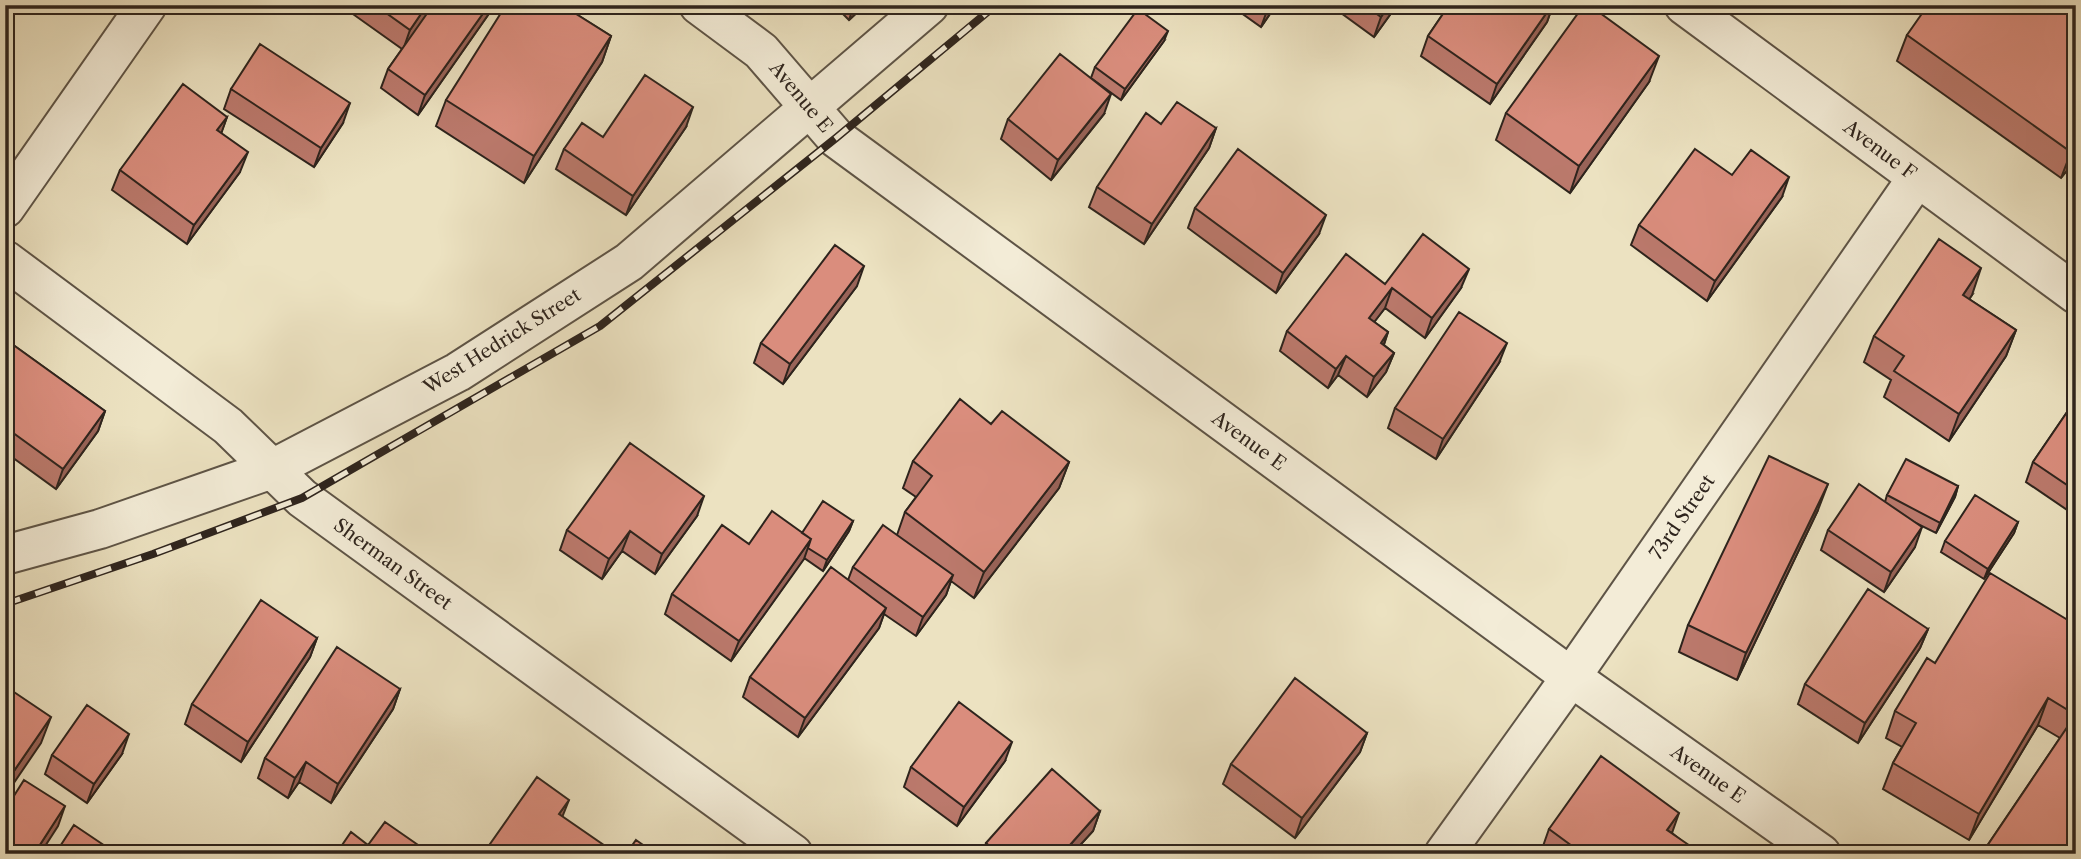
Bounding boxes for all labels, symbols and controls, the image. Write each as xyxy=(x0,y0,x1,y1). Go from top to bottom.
street label: Avenue E xyxy=(764,56,837,137)
street label: Avenue F xyxy=(1838,115,1921,185)
street label: West Hedrick Street xyxy=(418,283,585,399)
street label: Avenue E xyxy=(1207,406,1290,475)
street label: 73rd Street xyxy=(1644,470,1720,564)
street label: Sherman Street xyxy=(329,513,457,615)
street label: Avenue E xyxy=(1665,739,1750,808)

